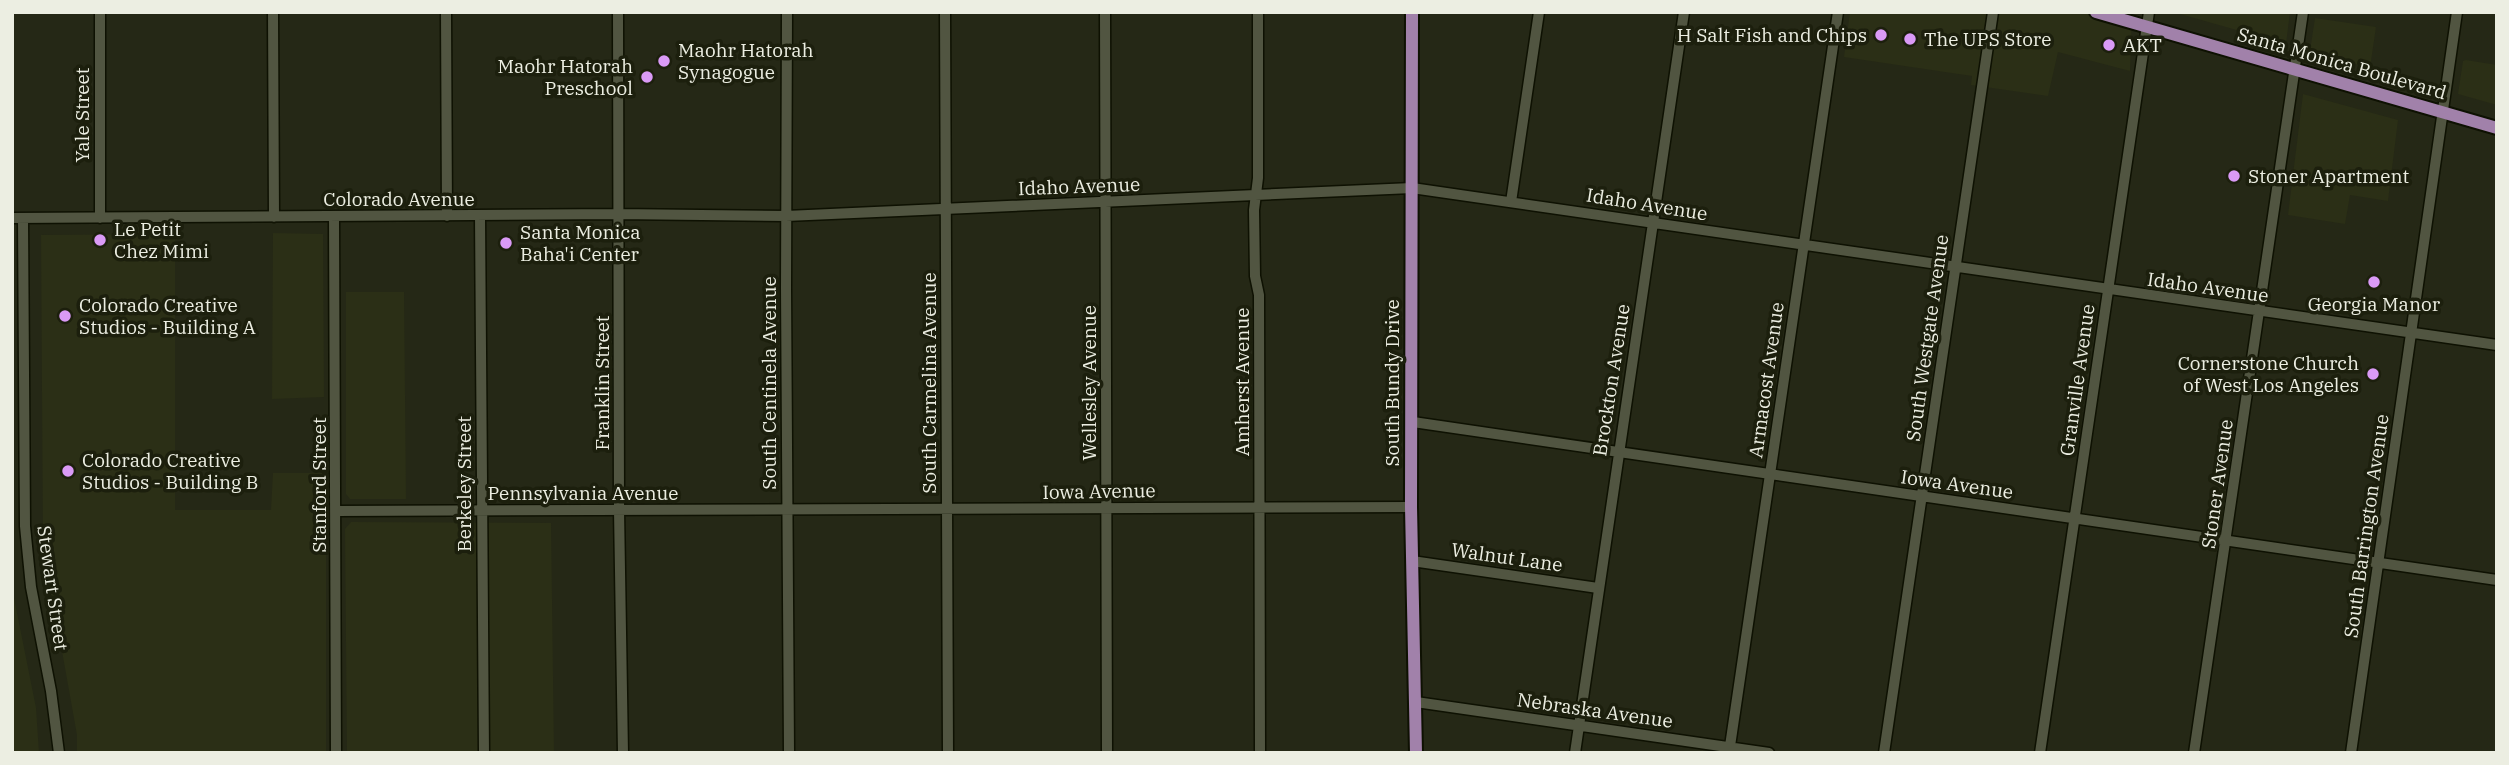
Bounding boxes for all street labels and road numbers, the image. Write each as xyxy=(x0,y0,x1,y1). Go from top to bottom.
street label: Santa Monica Boulevard xyxy=(2235,22,2449,104)
street label: Yale Street xyxy=(70,67,94,162)
street label: Idaho Avenue xyxy=(1017,172,1141,200)
street label: Idaho Avenue xyxy=(1585,183,1709,225)
street label: Colorado Avenue xyxy=(323,187,475,211)
street label: South Westgate Avenue xyxy=(1901,233,1953,443)
street label: Idaho Avenue xyxy=(2146,267,2270,307)
street label: South Carmelina Avenue xyxy=(917,272,941,494)
street label: South Centinela Avenue xyxy=(757,276,781,490)
street label: South Bundy Drive xyxy=(1380,299,1404,467)
street label: Armacost Avenue xyxy=(1743,300,1789,460)
street label: Brockton Avenue xyxy=(1587,302,1635,458)
street label: Granville Avenue xyxy=(2054,302,2100,458)
street label: Wellesley Avenue xyxy=(1077,305,1101,461)
street label: Amherst Avenue xyxy=(1230,308,1254,456)
street label: Franklin Street xyxy=(590,315,614,451)
street label: South Barrington Avenue xyxy=(2338,413,2394,639)
street label: Berkeley Street xyxy=(452,416,476,552)
street label: Stanford Street xyxy=(307,417,331,553)
street label: Stoner Avenue xyxy=(2196,418,2238,550)
street label: Iowa Avenue xyxy=(1899,464,2015,504)
street label: Iowa Avenue xyxy=(1042,478,1156,504)
street label: Pennsylvania Avenue xyxy=(488,481,678,505)
street label: Stewart Street xyxy=(32,524,74,652)
street label: Walnut Lane xyxy=(1450,537,1564,577)
street label: Nebraska Avenue xyxy=(1516,687,1674,733)

